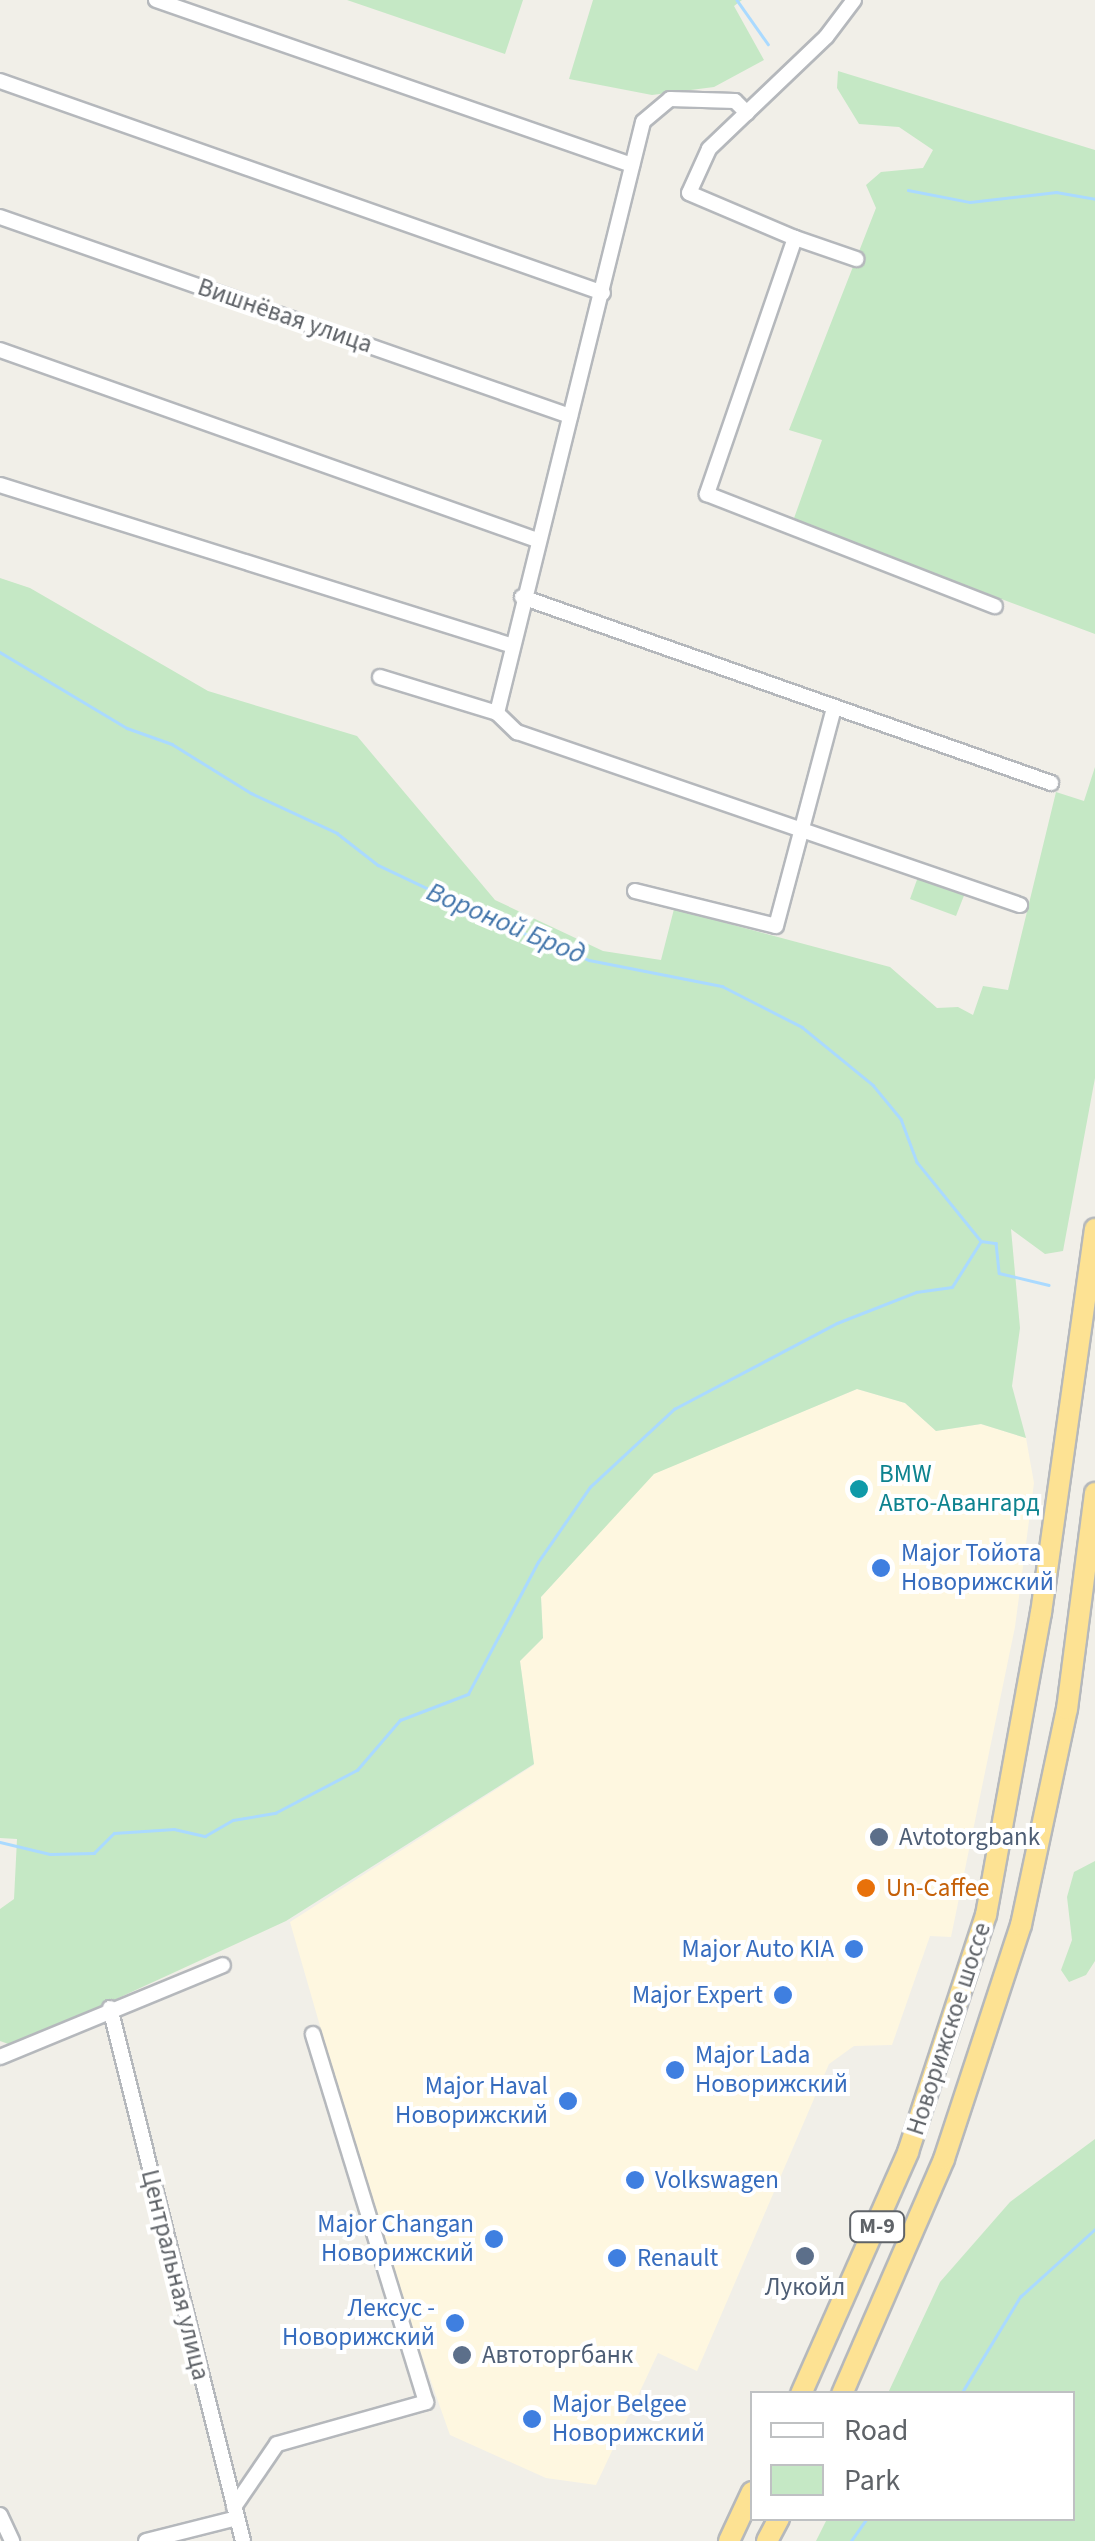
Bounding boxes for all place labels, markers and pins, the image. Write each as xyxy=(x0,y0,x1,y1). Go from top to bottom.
place label: BMW Авто-Авангард xyxy=(879,1460,1040,1519)
marker: BMW Авто-Авангард xyxy=(848,1478,870,1500)
place label: Major Тойота Новорижский xyxy=(901,1539,1054,1598)
marker: Major Тойота Новорижский xyxy=(870,1557,892,1579)
place label: Avtotorgbank xyxy=(899,1822,1040,1852)
marker: Avtotorgbank xyxy=(868,1826,890,1848)
place label: Un-Caffee xyxy=(886,1873,989,1903)
marker: Un-Caffee xyxy=(855,1877,877,1899)
place label: Major Auto KIA xyxy=(682,1934,834,1964)
marker: Major Auto KIA xyxy=(843,1938,865,1960)
place label: Major Expert xyxy=(632,1980,763,2010)
marker: Major Expert xyxy=(772,1984,794,2006)
place label: Major Lada Новорижский xyxy=(695,2041,848,2100)
marker: Major Lada Новорижский xyxy=(664,2059,686,2081)
place label: Major Haval Новорижский xyxy=(395,2072,548,2131)
marker: Major Haval Новорижский xyxy=(557,2090,579,2112)
place label: Volkswagen xyxy=(655,2165,779,2195)
marker: Volkswagen xyxy=(624,2169,646,2191)
place label: Major Changan Новорижский xyxy=(317,2210,474,2269)
marker: Major Changan Новорижский xyxy=(483,2228,505,2250)
place label: Renault xyxy=(637,2243,718,2273)
marker: Лукойл xyxy=(794,2245,816,2267)
marker: Renault xyxy=(606,2247,628,2269)
place label: Лукойл xyxy=(765,2272,845,2302)
place label: Лексус - Новорижский xyxy=(282,2294,435,2353)
marker: Лексус - Новорижский xyxy=(444,2312,466,2334)
place label: Автоторгбанк xyxy=(482,2340,633,2370)
marker: Автоторгбанк xyxy=(451,2344,473,2366)
place label: Major Belgee Новорижский xyxy=(552,2390,705,2449)
marker: Major Belgee Новорижский xyxy=(521,2408,543,2430)

